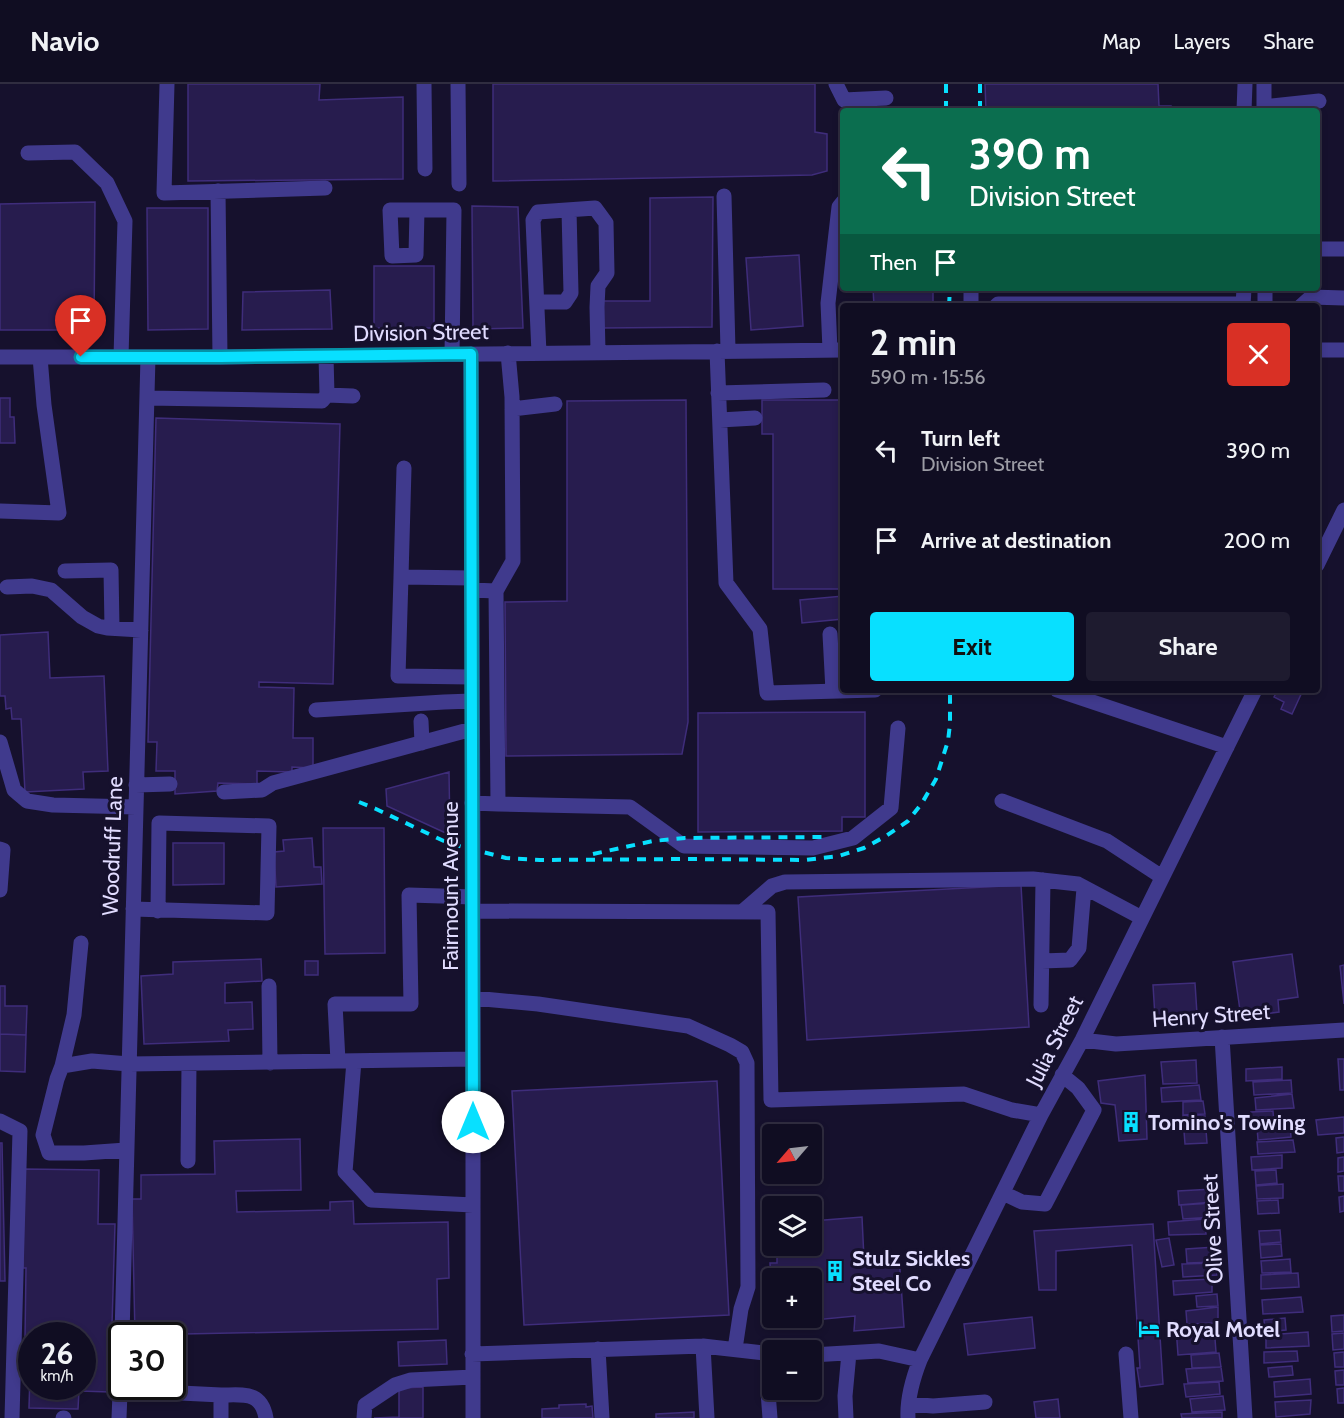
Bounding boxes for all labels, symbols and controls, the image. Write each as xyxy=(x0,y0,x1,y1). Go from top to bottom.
text: Navio xyxy=(30,24,100,58)
text: Map xyxy=(1102,29,1141,54)
text: Layers xyxy=(1174,29,1230,54)
text: Share xyxy=(1263,29,1314,54)
text: 390 m xyxy=(969,128,1091,180)
icon: left xyxy=(870,132,948,210)
text: Division Street xyxy=(969,180,1135,213)
icon: arrive xyxy=(929,246,962,279)
text: Then xyxy=(870,249,917,276)
pin xyxy=(55,295,106,357)
icon: arrive xyxy=(64,304,97,337)
street label: Division Street xyxy=(353,318,490,347)
text: 2 min xyxy=(870,320,957,364)
button: close xyxy=(1227,323,1290,386)
text: 590 m · 15:56 xyxy=(870,365,986,389)
text: Turn left xyxy=(921,425,1000,452)
icon: left xyxy=(870,434,903,467)
text: 390 m xyxy=(1226,437,1290,464)
text: Division Street xyxy=(921,452,1044,476)
icon: arrive xyxy=(870,524,903,557)
text: Arrive at destination xyxy=(921,527,1111,554)
text: 200 m xyxy=(1224,527,1290,554)
button: Exit xyxy=(870,612,1074,681)
button: Share xyxy=(1086,612,1290,681)
street label: Woodruff Lane xyxy=(97,776,128,916)
street label: Fairmount Avenue xyxy=(437,801,464,971)
street label: Julia Street xyxy=(1020,991,1089,1092)
street label: Henry Street xyxy=(1151,998,1272,1033)
position arrow xyxy=(441,1090,505,1154)
place label: Tomino's Towing xyxy=(1148,1109,1305,1136)
building icon: Tomino's Towing xyxy=(1119,1110,1143,1134)
north arrow xyxy=(762,1124,822,1184)
map controls xyxy=(762,1124,822,1400)
street label: Olive Street xyxy=(1196,1173,1229,1285)
button: layers xyxy=(762,1196,822,1256)
place label: Stulz Sickles Steel Co xyxy=(852,1245,970,1297)
building icon: Stulz Sickles Steel Co xyxy=(823,1259,847,1283)
button: + xyxy=(762,1268,822,1328)
place label: Royal Motel xyxy=(1166,1316,1280,1343)
hotel icon: Royal Motel xyxy=(1137,1317,1161,1341)
speed limit sign: 30 xyxy=(108,1322,186,1400)
text: 26 xyxy=(41,1335,73,1372)
button: − xyxy=(762,1340,822,1400)
text: km/h xyxy=(41,1367,73,1385)

